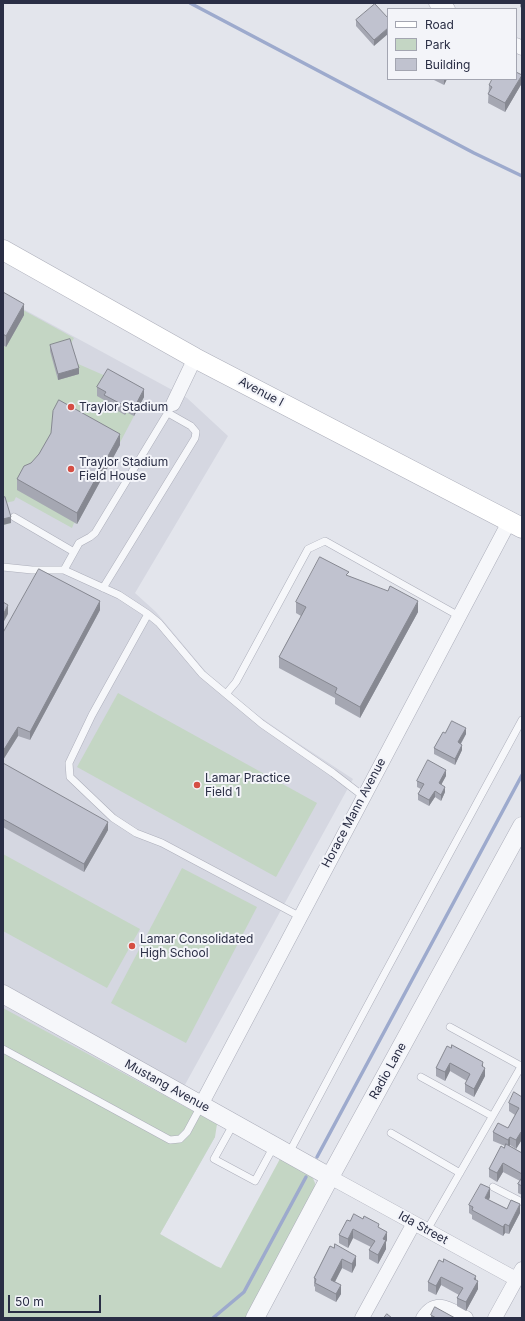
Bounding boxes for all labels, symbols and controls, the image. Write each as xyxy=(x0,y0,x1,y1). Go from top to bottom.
legend xyxy=(387,8,517,80)
text: Road xyxy=(425,17,454,32)
text: Park xyxy=(425,37,451,52)
text: Building xyxy=(425,57,470,72)
street label: Avenue I xyxy=(236,374,286,410)
place label: Traylor Stadium xyxy=(79,400,168,414)
marker: Traylor Stadium xyxy=(66,402,76,412)
place label: Traylor Stadium Field House xyxy=(79,455,168,483)
marker: Traylor Stadium Field House xyxy=(66,464,76,474)
street label: Horace Mann Avenue xyxy=(319,756,389,870)
place label: Lamar Practice Field 1 xyxy=(205,771,290,799)
marker: Lamar Practice Field 1 xyxy=(192,780,202,790)
place label: Lamar Consolidated High School xyxy=(140,932,253,960)
marker: Lamar Consolidated High School xyxy=(127,941,137,951)
street label: Radio Lane xyxy=(366,1040,410,1102)
street label: Mustang Avenue xyxy=(122,1057,212,1115)
street label: Ida Street xyxy=(396,1208,450,1248)
scale bar xyxy=(10,1287,103,1313)
text: 50 m xyxy=(15,1294,44,1309)

